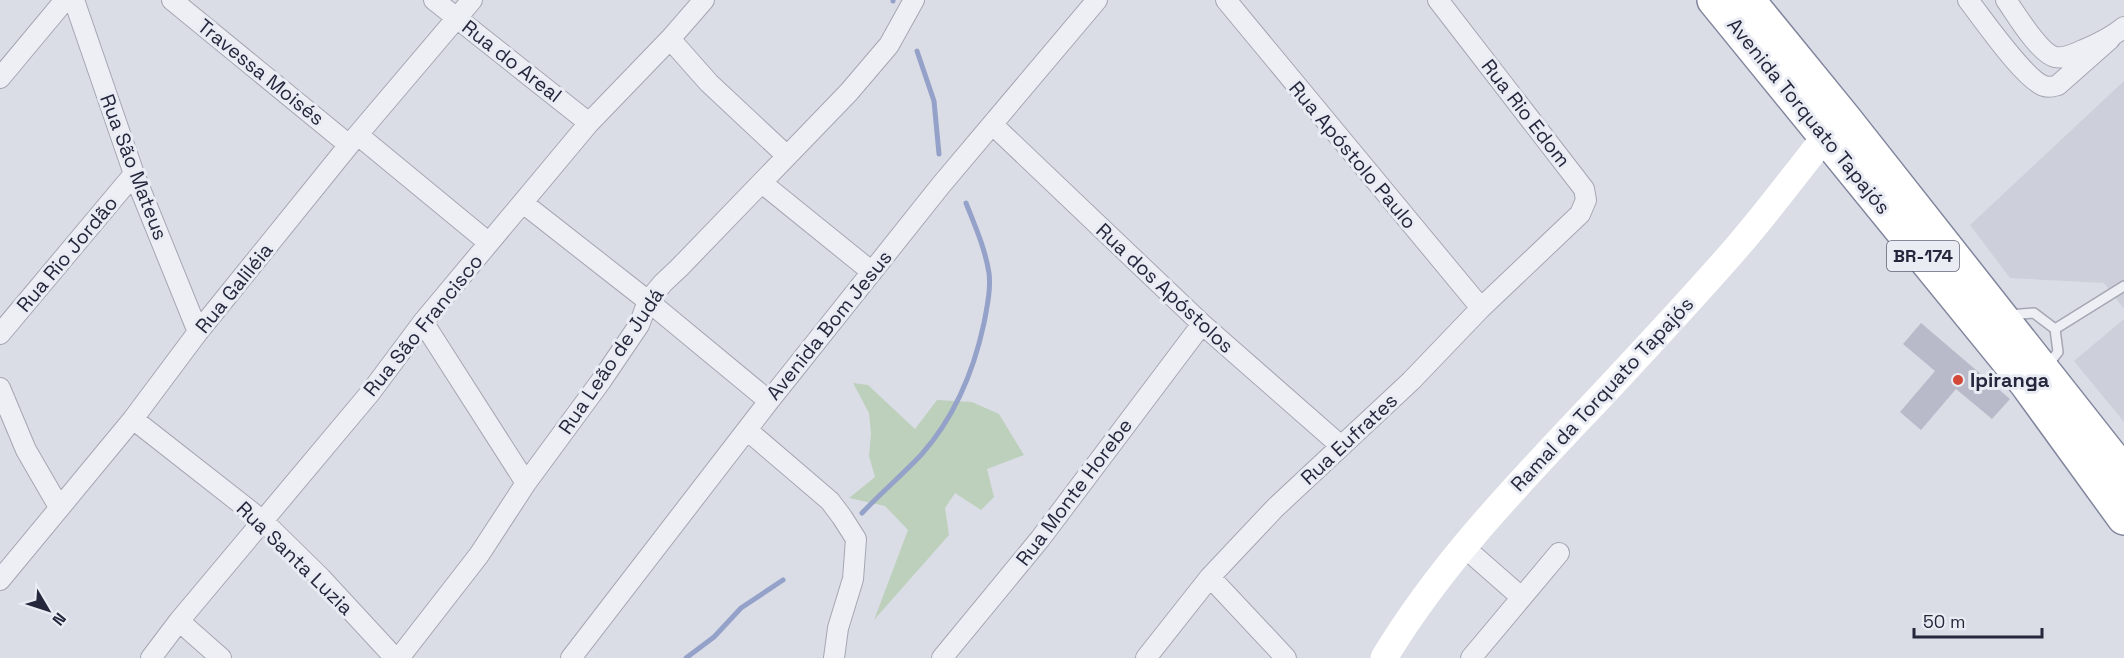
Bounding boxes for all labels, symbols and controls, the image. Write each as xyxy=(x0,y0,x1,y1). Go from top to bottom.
street label: Avenida Torquato Tapajós xyxy=(1722,12,1896,220)
street label: Travessa Moisés xyxy=(192,13,330,131)
street label: Rua do Areal xyxy=(457,14,567,108)
street label: Rua Rio Edom xyxy=(1476,54,1576,172)
street label: Rua Apóstolo Paulo xyxy=(1283,76,1423,234)
street label: Rua São Mateus xyxy=(94,90,174,244)
street label: Rua Rio Jordão xyxy=(11,191,123,317)
street label: Rua dos Apóstolos xyxy=(1091,217,1239,359)
street label: Rua Galiléia xyxy=(190,237,278,339)
road number: BR-174 xyxy=(1887,241,1959,271)
street label: Avenida Bom Jesus xyxy=(761,245,897,405)
street label: Rua São Francisco xyxy=(358,248,488,402)
street label: Rua Leão de Judá xyxy=(552,283,670,439)
street label: Ramal da Torquato Tapajós xyxy=(1505,291,1699,497)
place label: Ipiranga xyxy=(1970,367,2050,393)
marker: Ipiranga xyxy=(1951,373,1965,387)
street label: Rua Eufrates xyxy=(1295,388,1403,490)
street label: Rua Monte Horebe xyxy=(1010,413,1138,571)
street label: Rua Santa Luzia xyxy=(231,496,359,620)
north arrow xyxy=(18,580,78,640)
scale bar xyxy=(1914,601,2042,639)
text: N xyxy=(48,608,71,630)
text: 50 m xyxy=(1923,610,1965,633)

